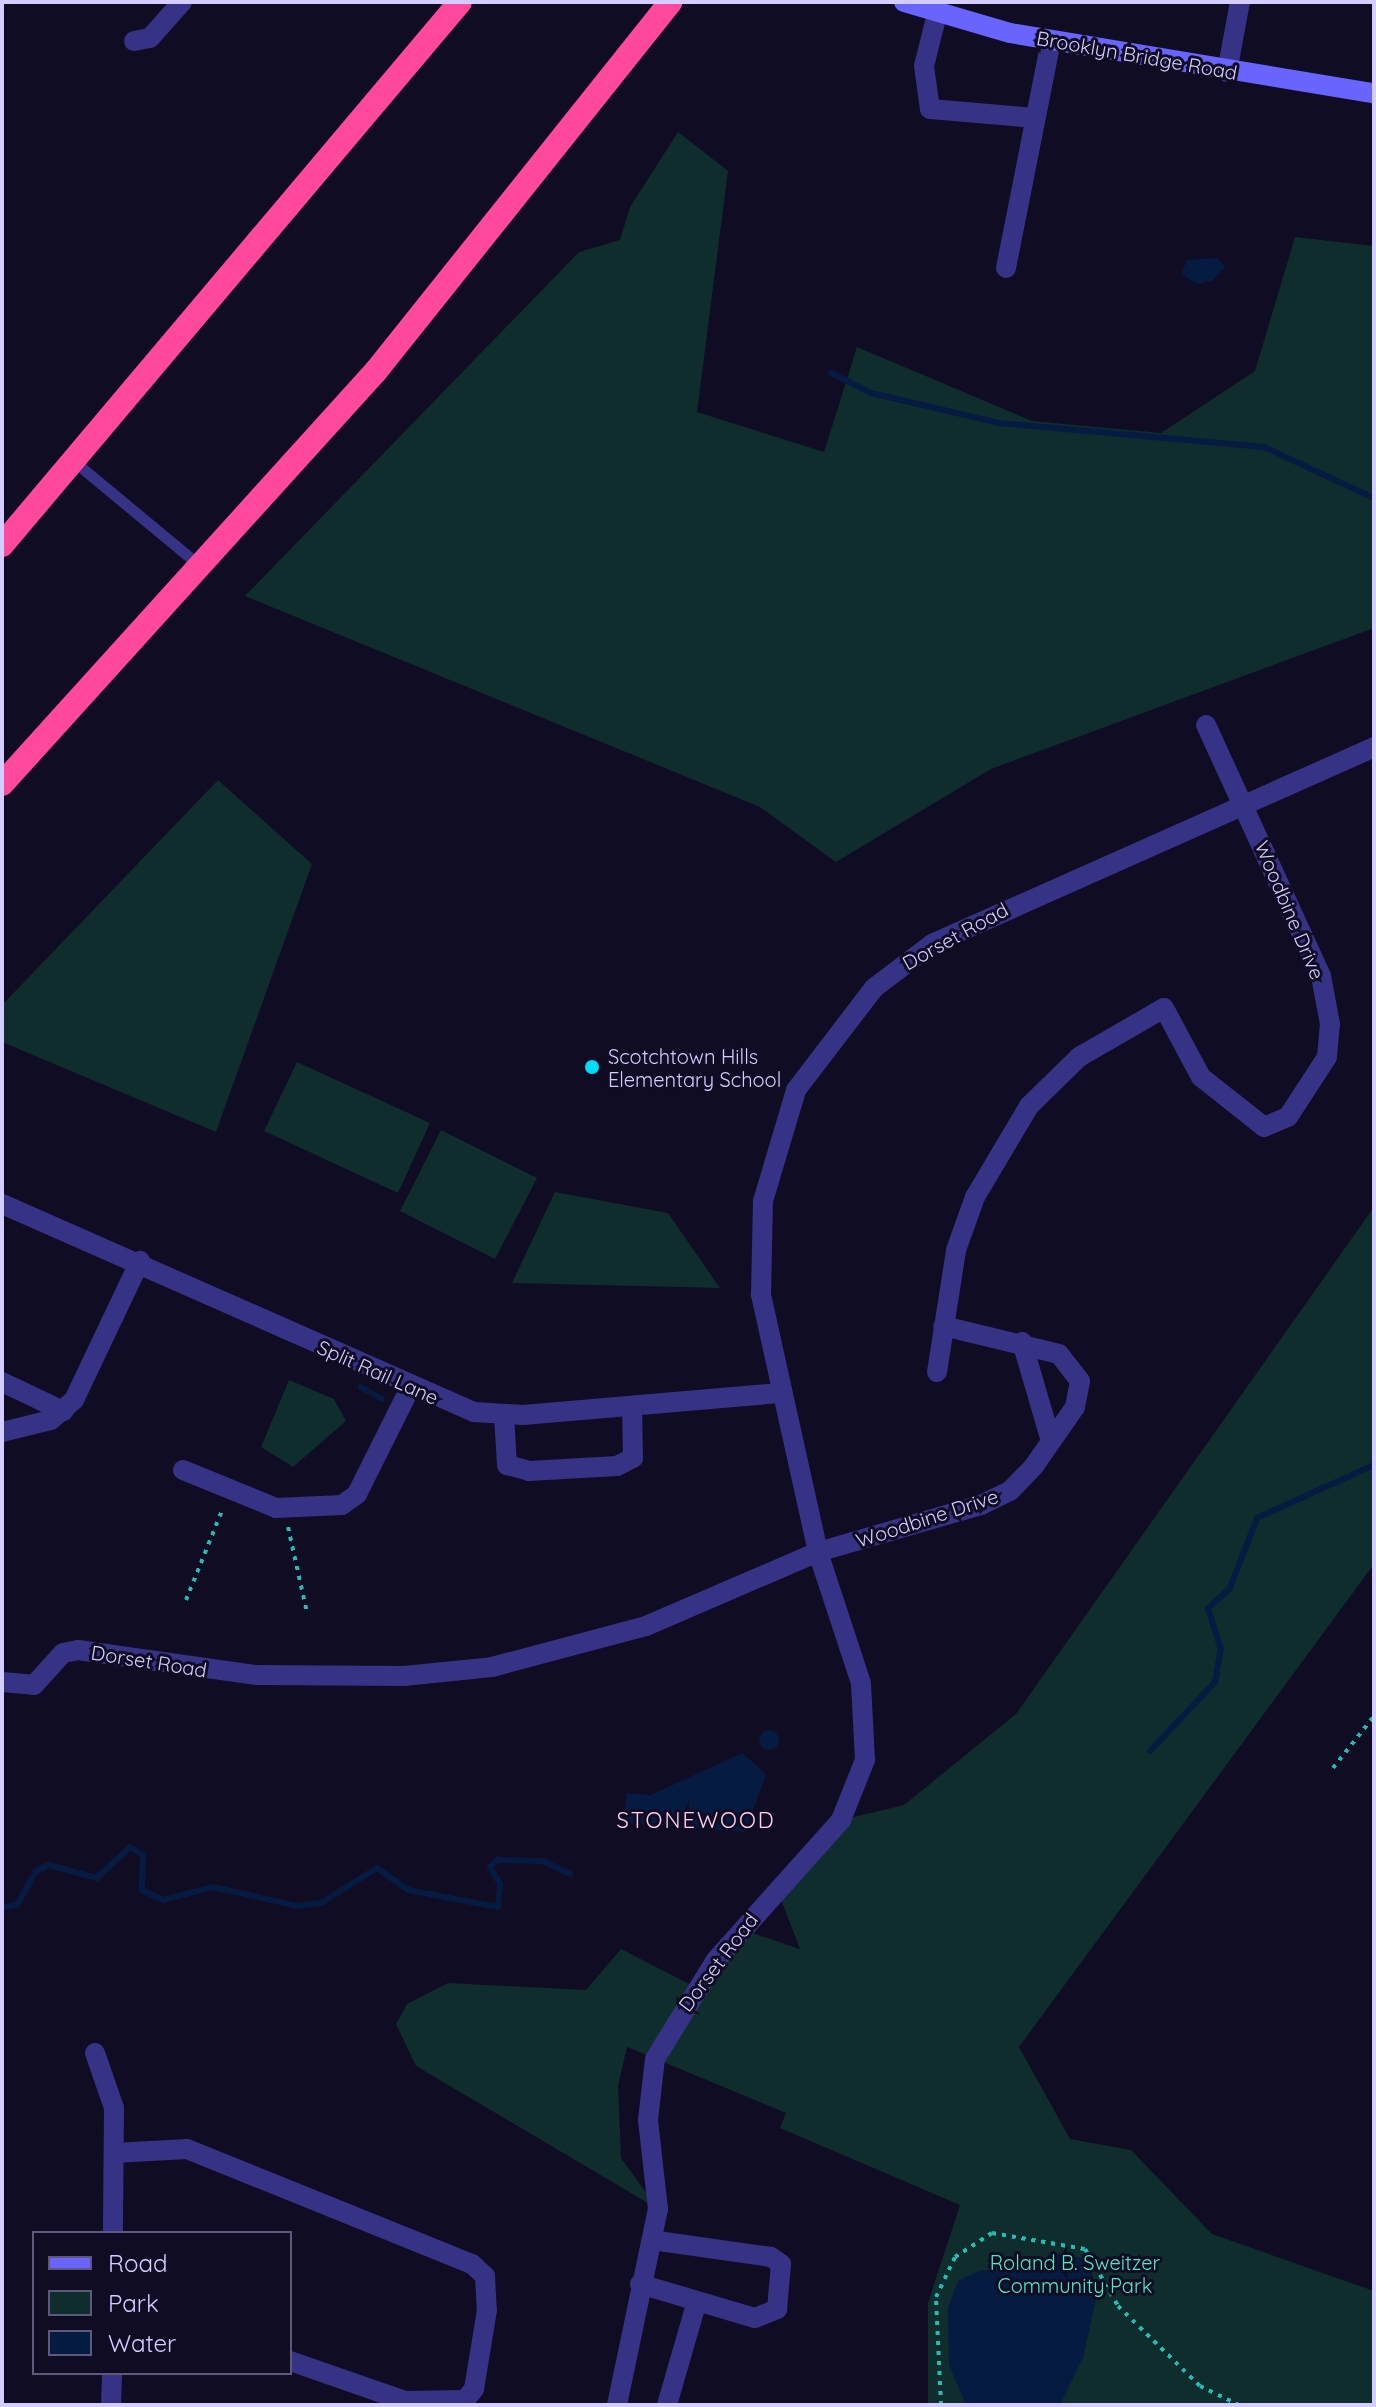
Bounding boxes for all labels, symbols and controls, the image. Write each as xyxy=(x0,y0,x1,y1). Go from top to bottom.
street label: Brooklyn Bridge Road xyxy=(1035,26,1239,84)
street label: Woodbine Drive xyxy=(1250,837,1330,983)
street label: Dorset Road xyxy=(898,897,1012,975)
place label: Scotchtown Hills Elementary School xyxy=(608,1044,781,1091)
marker: Scotchtown Hills Elementary School xyxy=(583,1058,601,1076)
street label: Split Rail Lane xyxy=(314,1335,442,1409)
street label: Woodbine Drive xyxy=(853,1484,1001,1552)
street label: Dorset Road xyxy=(89,1640,209,1682)
district label: STONEWOOD xyxy=(616,1808,776,1834)
street label: Dorset Road xyxy=(673,1908,763,2016)
legend xyxy=(32,2231,292,2375)
text: Road xyxy=(108,2248,168,2278)
park label: Roland B. Sweitzer Community Park xyxy=(990,2251,1160,2298)
text: Park xyxy=(108,2288,159,2318)
text: Water xyxy=(108,2328,176,2358)

